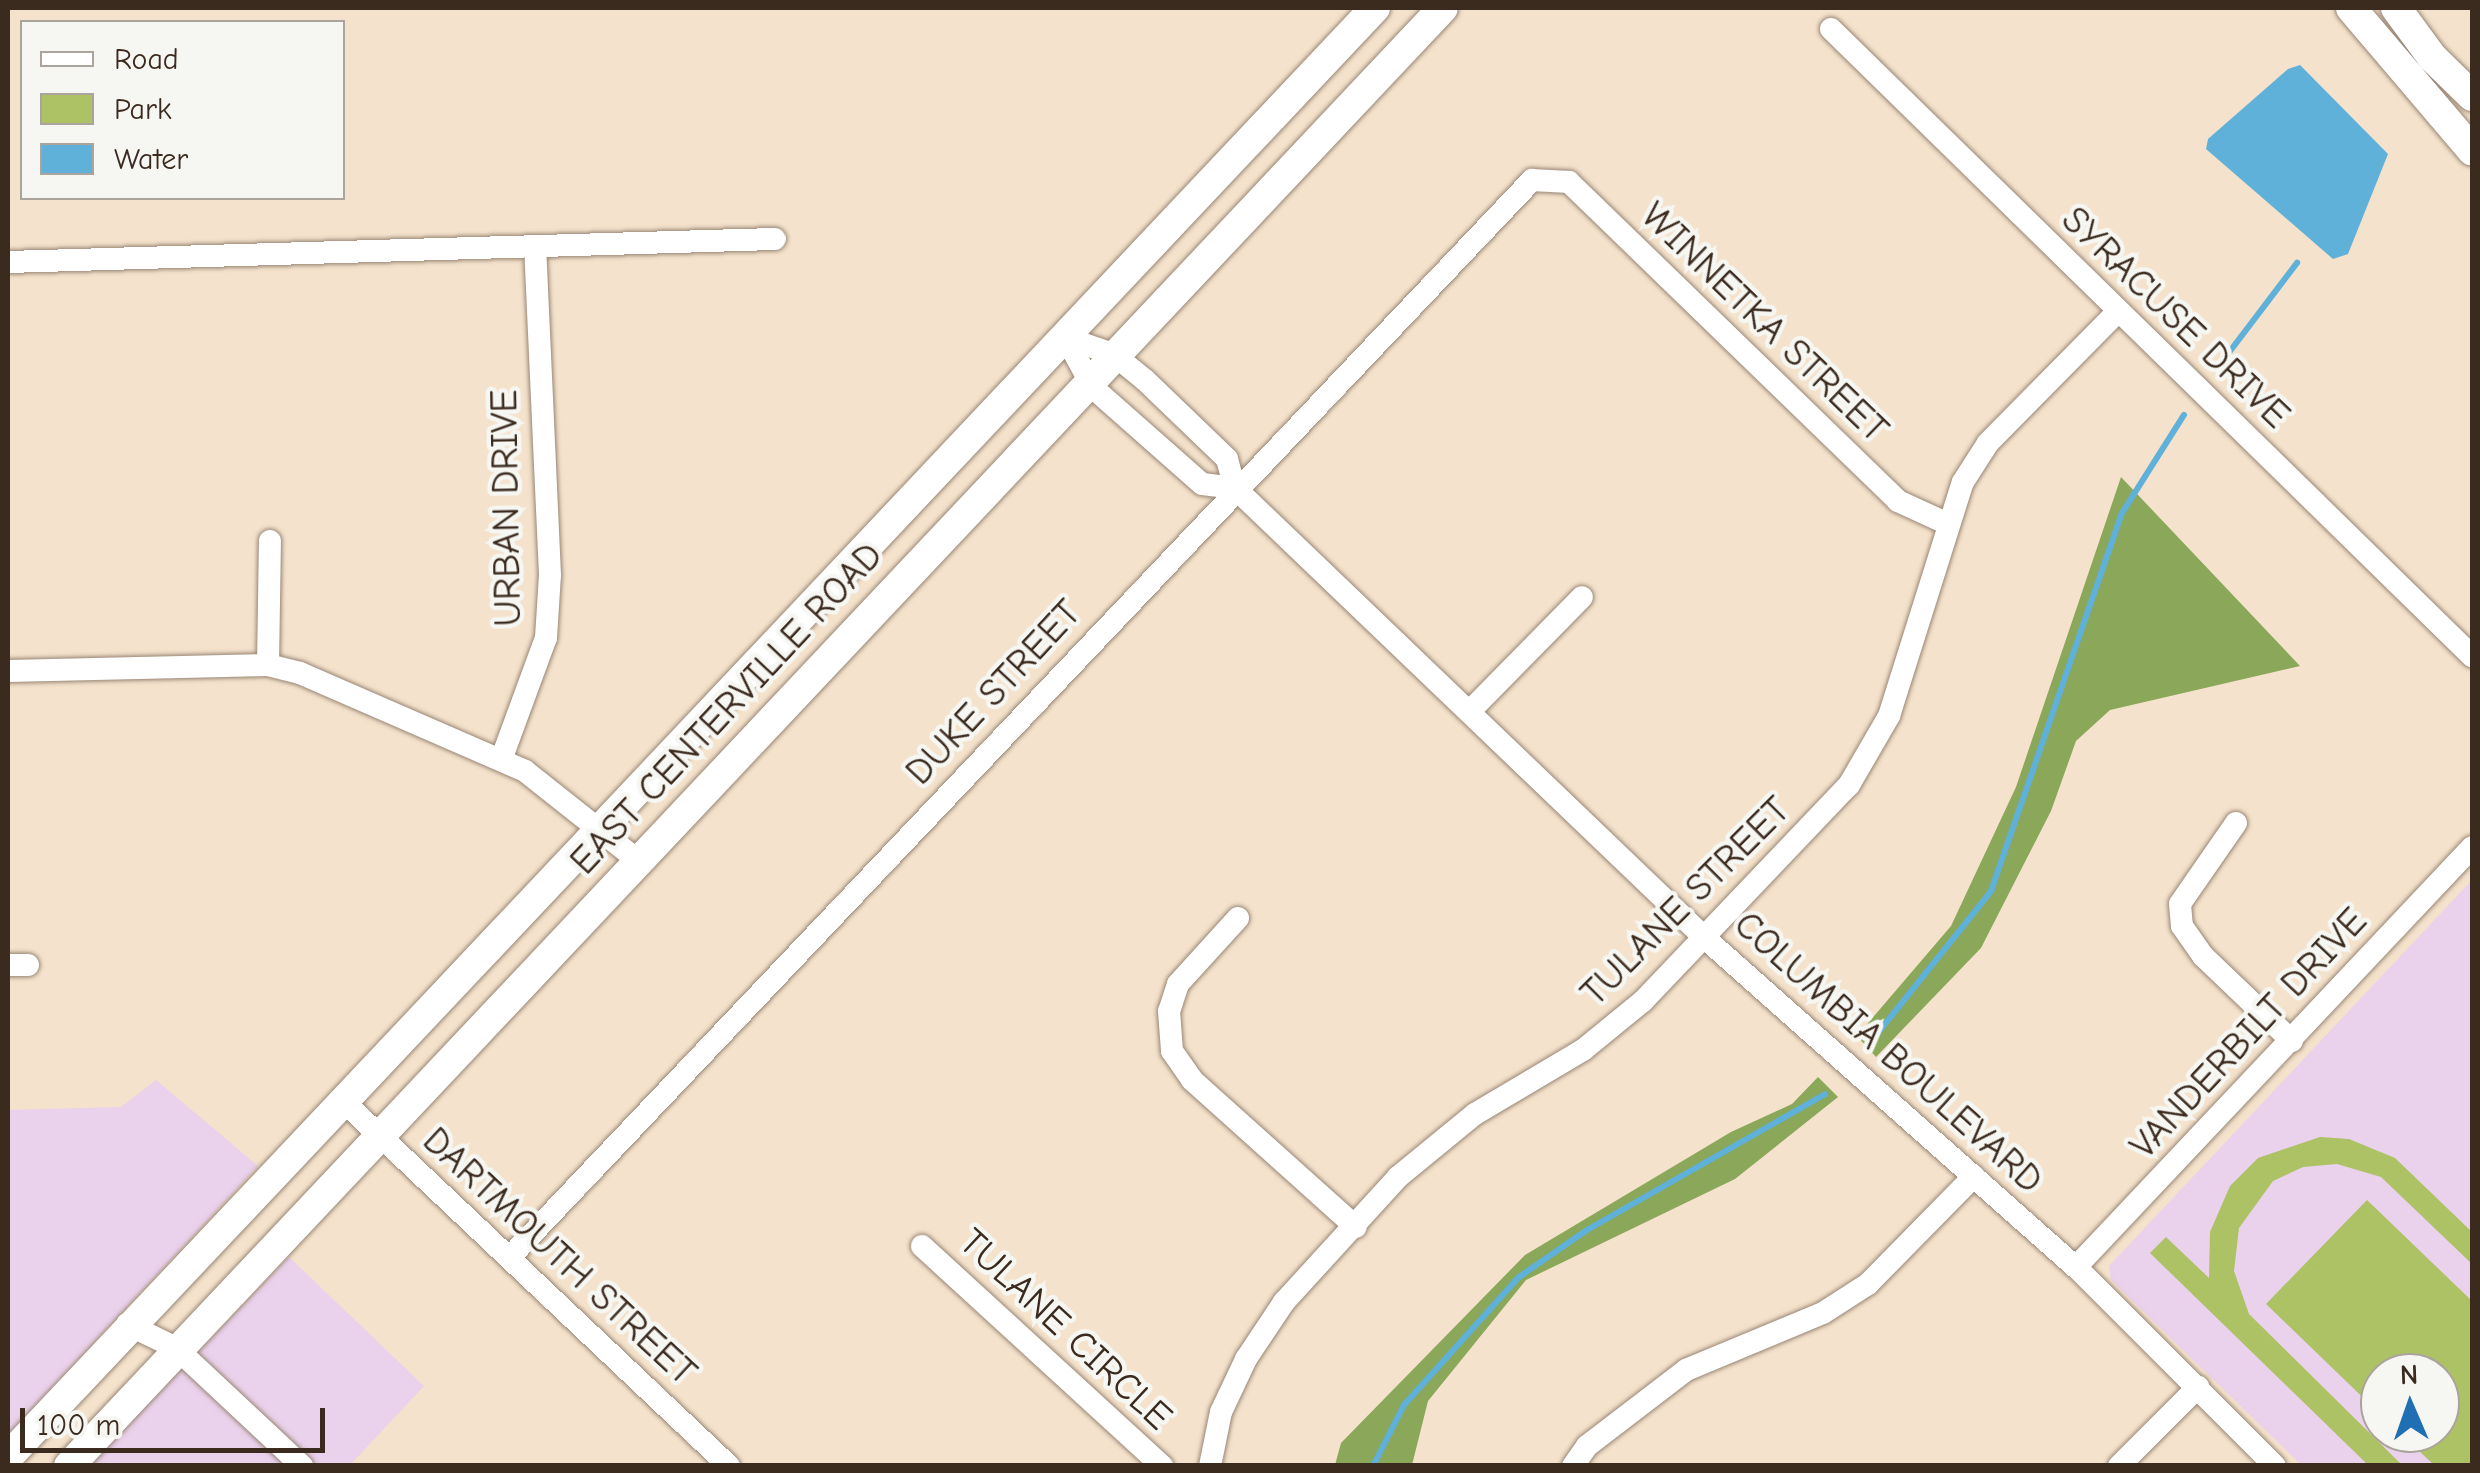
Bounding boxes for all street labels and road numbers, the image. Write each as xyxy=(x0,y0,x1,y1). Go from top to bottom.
street label: WINNETKA STREET xyxy=(1631,193,1897,453)
street label: SYRACUSE DRIVE xyxy=(2052,198,2298,438)
street label: URBAN DRIVE xyxy=(482,389,532,627)
street label: EAST CENTERVILLE ROAD xyxy=(561,534,893,884)
street label: DUKE STREET xyxy=(897,591,1091,795)
street label: TULANE STREET xyxy=(1572,788,1800,1016)
street label: VANDERBILT DRIVE xyxy=(2121,899,2377,1169)
street label: COLUMBIA BOULEVARD xyxy=(1724,902,2052,1204)
street label: DARTMOUTH STREET xyxy=(413,1118,705,1396)
street label: TULANE CIRCLE xyxy=(949,1220,1181,1440)

